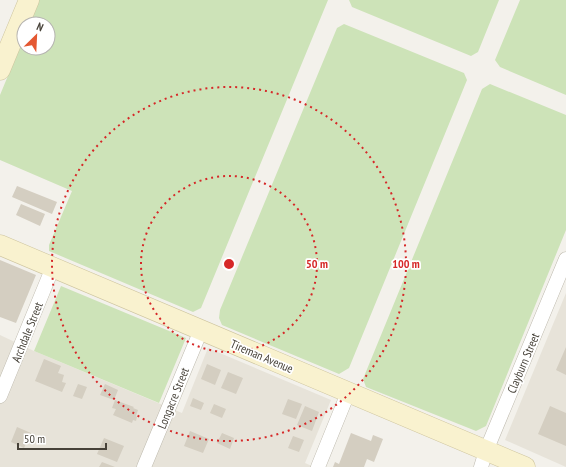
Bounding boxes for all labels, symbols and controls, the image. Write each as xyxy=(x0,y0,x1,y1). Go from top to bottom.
north arrow xyxy=(16,16,56,56)
text: N xyxy=(35,19,46,34)
text: 50 m xyxy=(306,256,328,271)
text: 100 m xyxy=(392,256,420,271)
centre of rings xyxy=(222,257,236,271)
street label: Archdale Street xyxy=(8,299,46,364)
street label: Clayburn Street xyxy=(504,330,543,395)
street label: Tireman Avenue xyxy=(228,336,296,376)
street label: Longacre Street xyxy=(154,365,192,431)
scale bar xyxy=(18,425,106,451)
text: 50 m xyxy=(24,431,45,446)

